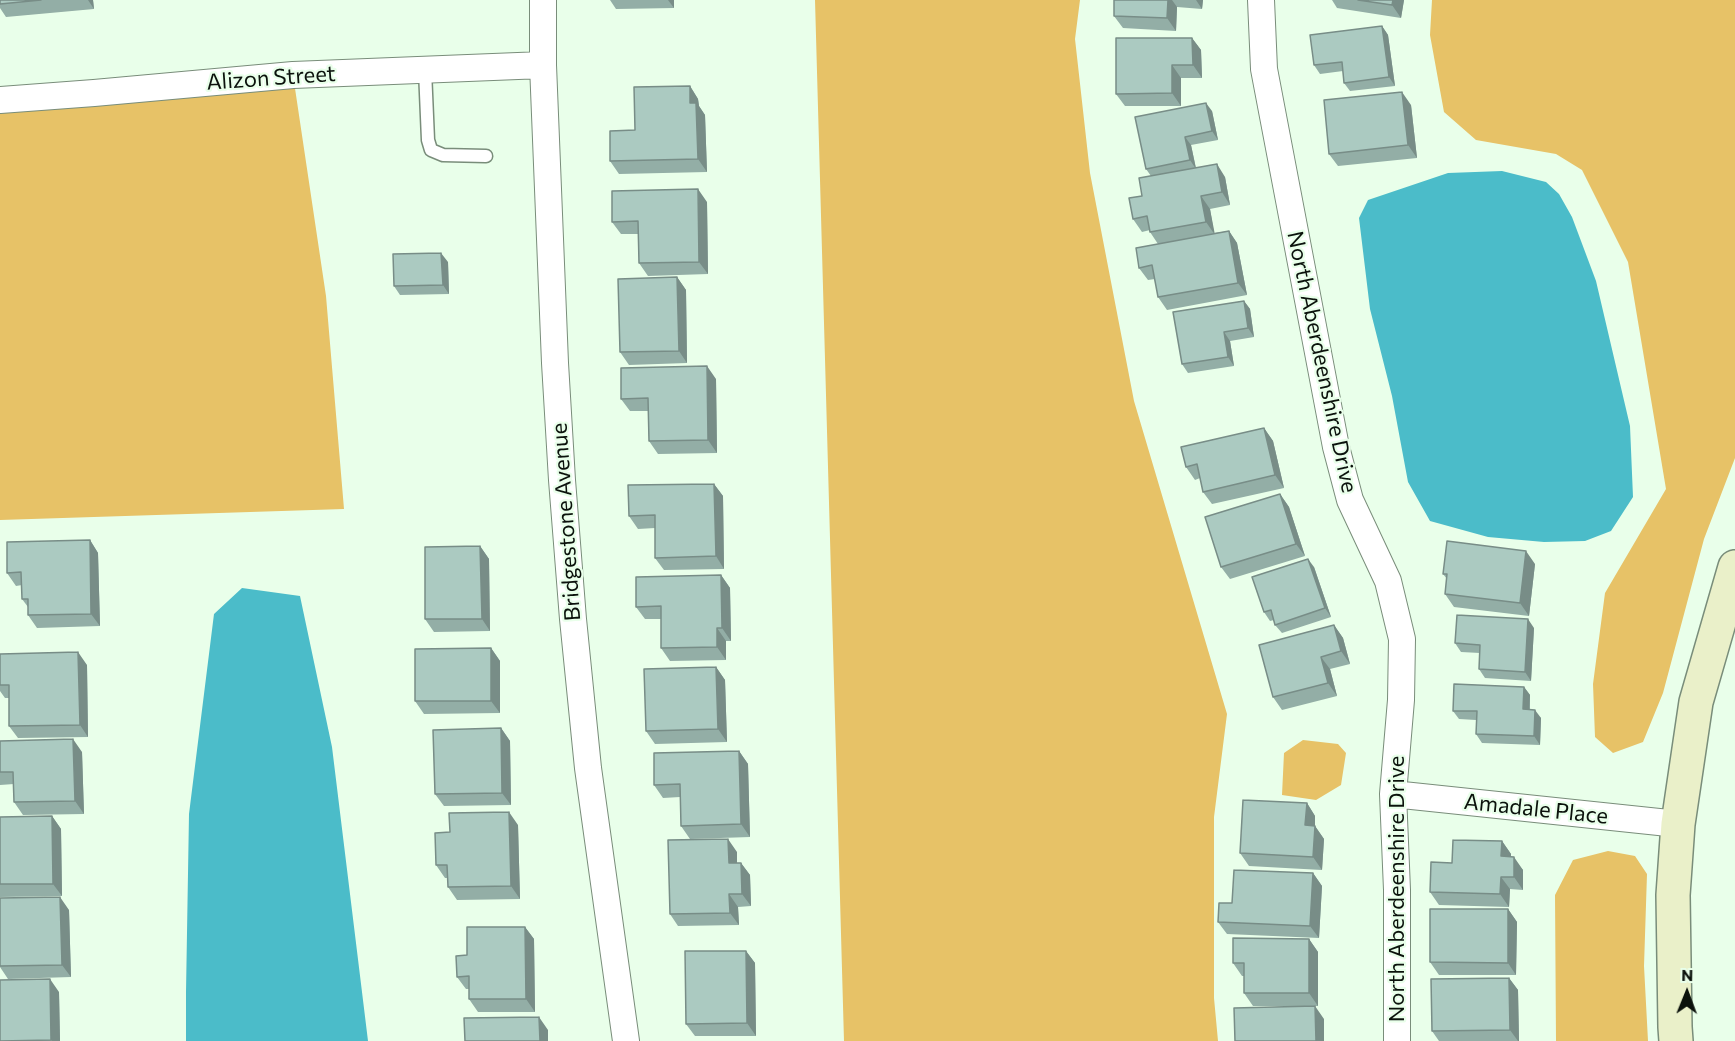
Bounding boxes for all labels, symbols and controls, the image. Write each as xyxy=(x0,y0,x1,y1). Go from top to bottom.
street label: Alizon Street xyxy=(206,60,336,96)
street label: North Aberdeenshire Drive xyxy=(1281,229,1363,495)
street label: Bridgestone Avenue xyxy=(546,422,586,622)
street label: North Aberdeenshire Drive xyxy=(1384,756,1410,1022)
street label: Amadale Place xyxy=(1463,788,1609,830)
north arrow xyxy=(1657,963,1717,1023)
text: N xyxy=(1681,965,1693,984)

